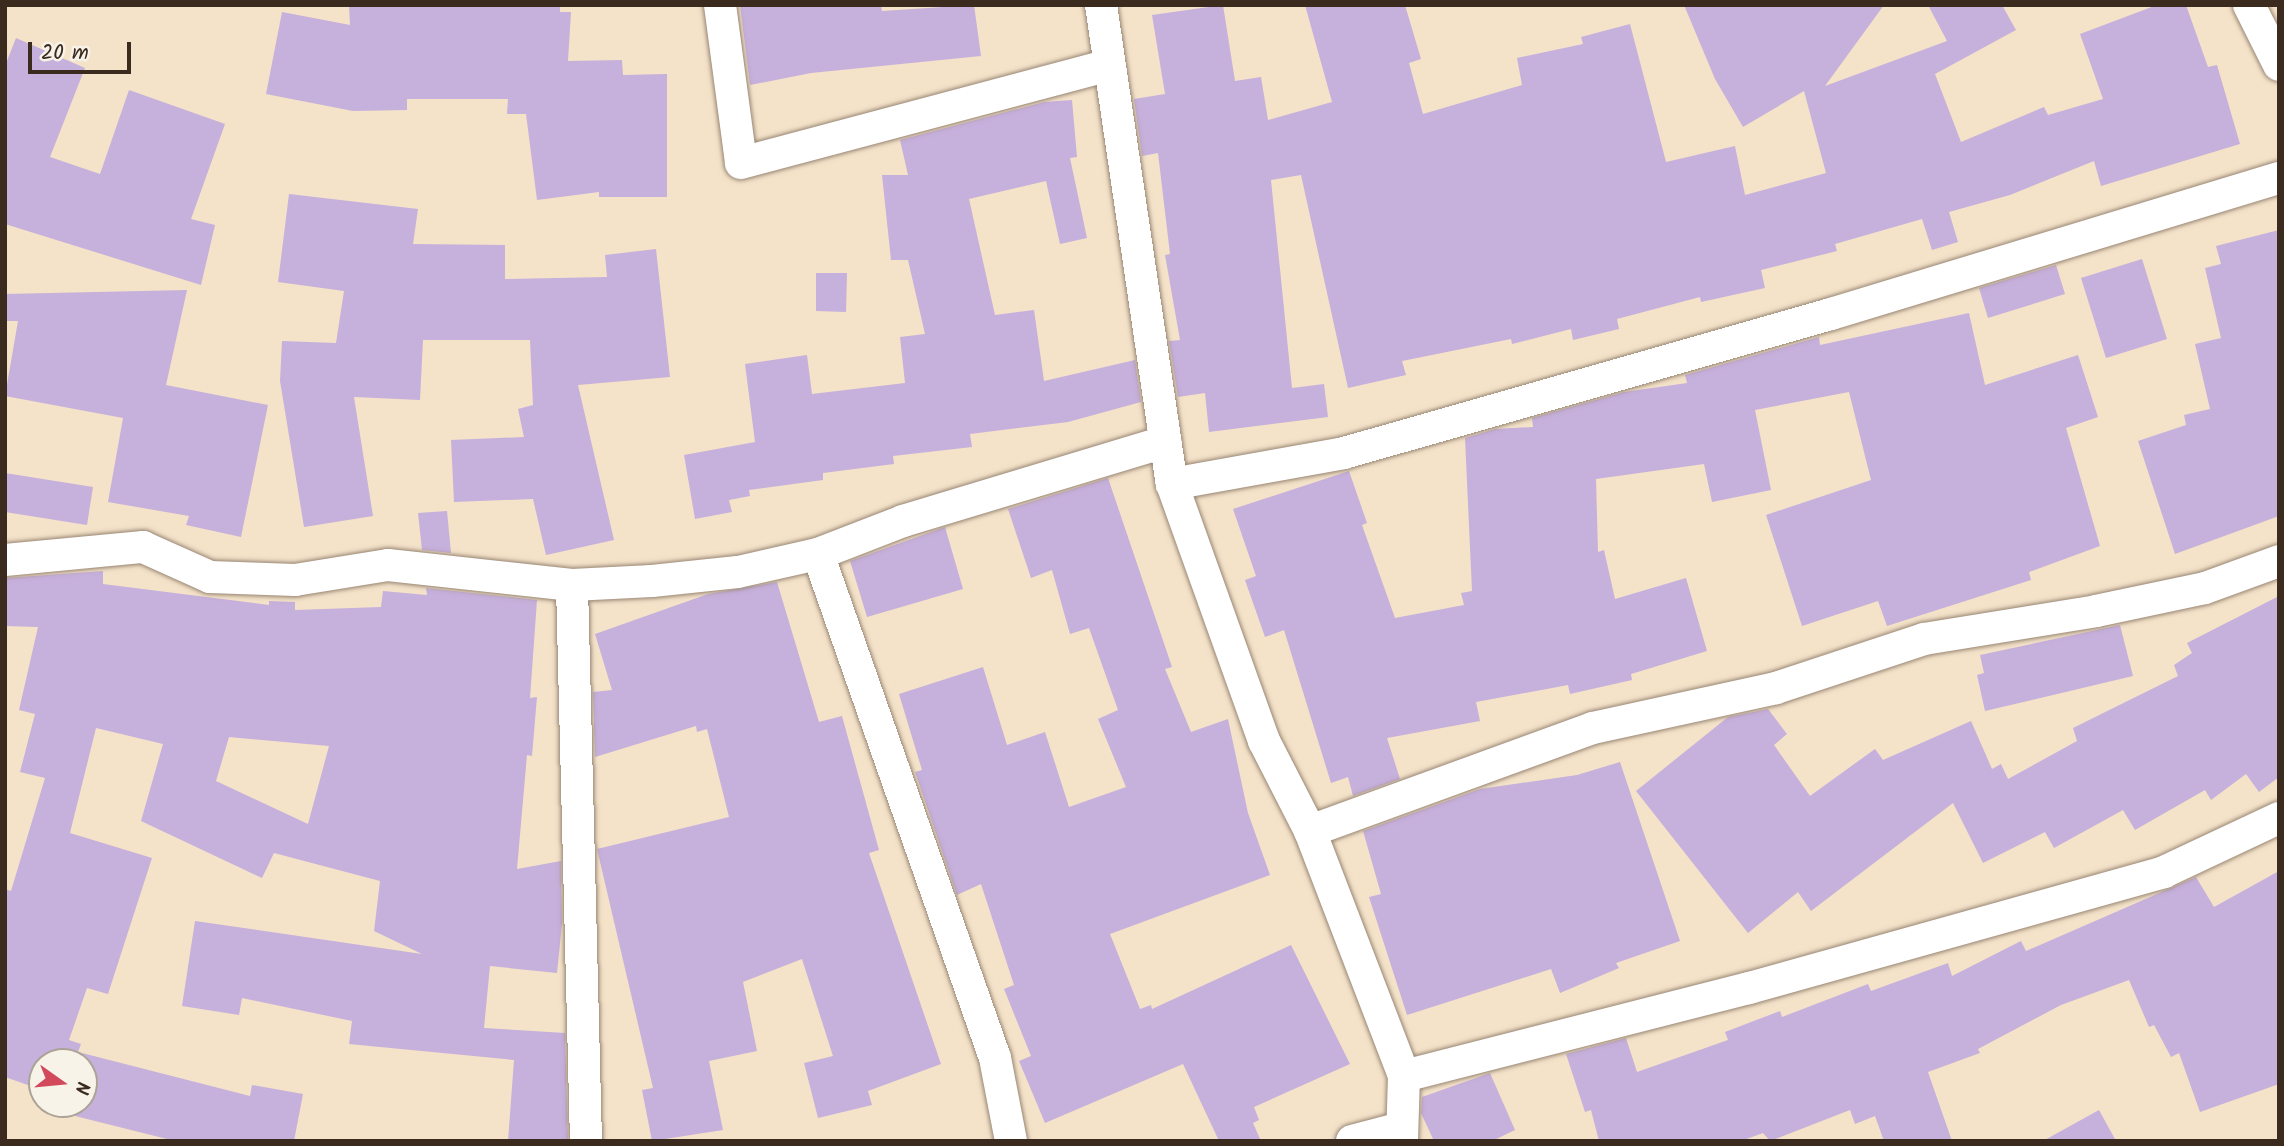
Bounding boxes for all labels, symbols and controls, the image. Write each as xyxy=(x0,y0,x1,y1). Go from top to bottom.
scale bar xyxy=(32,28,135,72)
text: 20 m xyxy=(41,37,89,70)
north arrow xyxy=(28,1048,98,1118)
text: N xyxy=(65,1078,97,1098)

